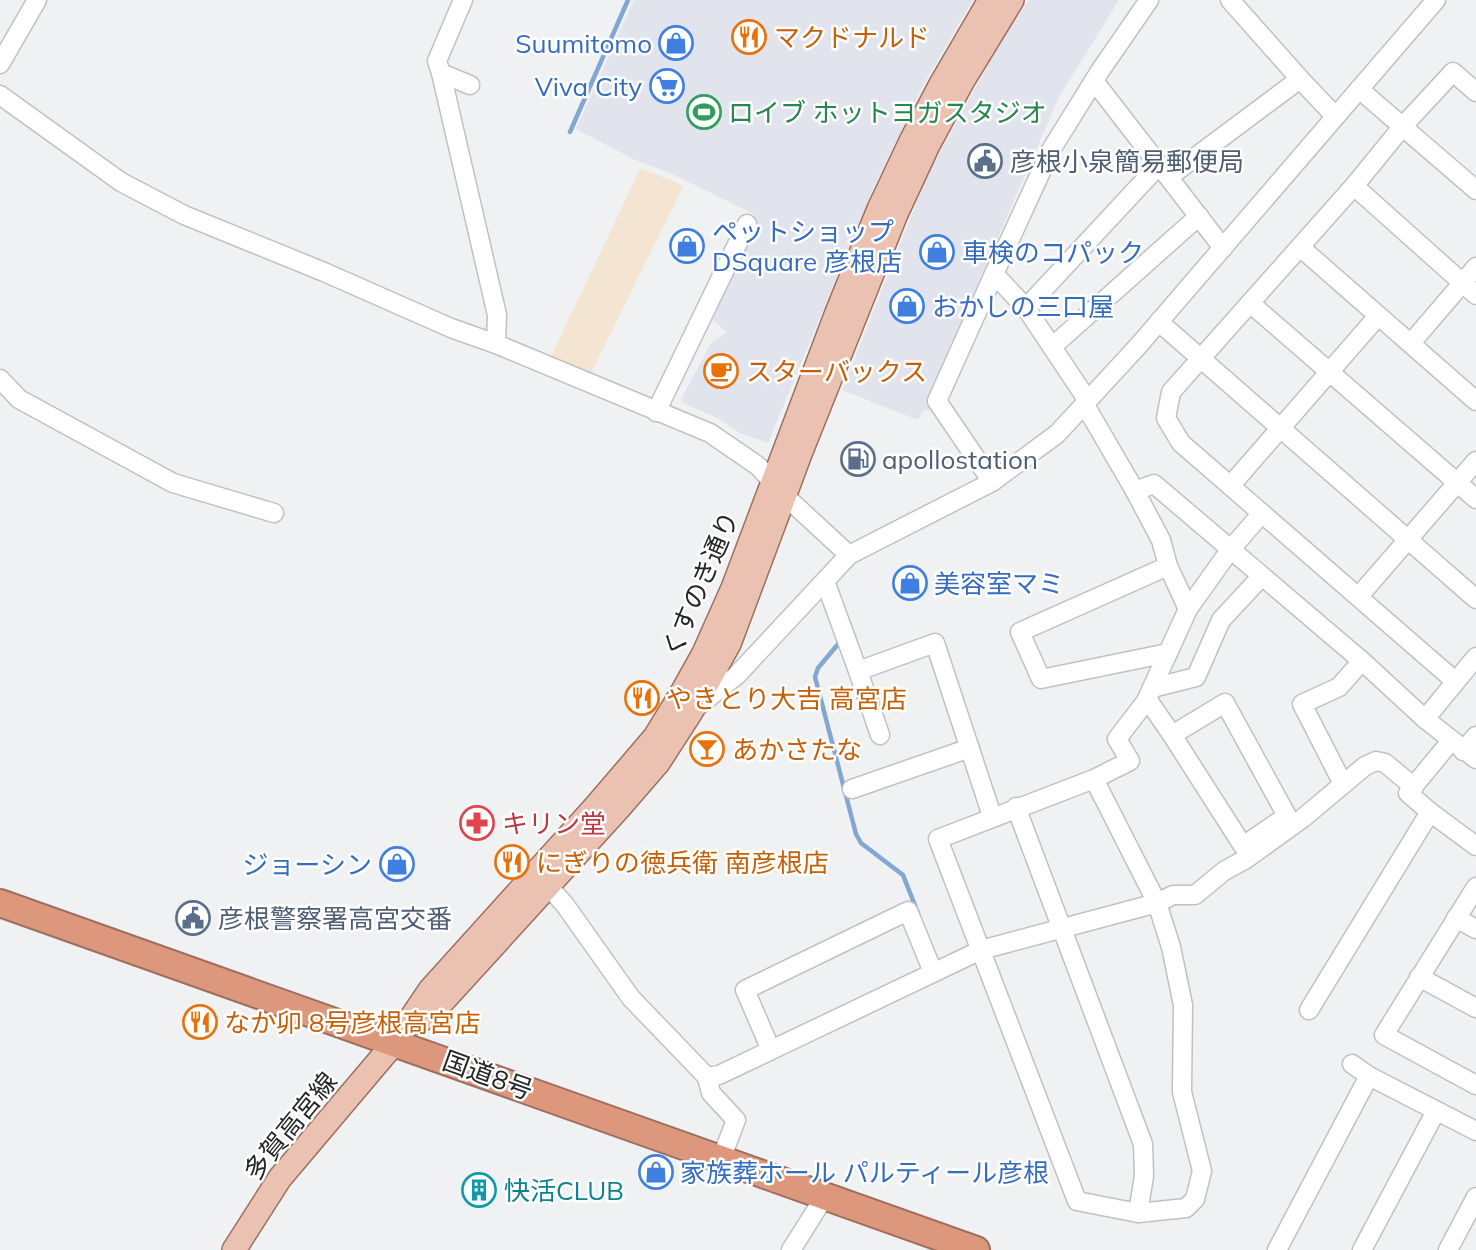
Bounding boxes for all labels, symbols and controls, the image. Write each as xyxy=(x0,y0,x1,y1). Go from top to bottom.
restaurant icon: マクドナルド xyxy=(730,18,768,56)
place label: マクドナルド xyxy=(774,21,930,54)
shop icon: Suumitomo xyxy=(657,24,695,62)
place label: Suumitomo xyxy=(515,27,652,60)
supermarket icon: Viva City xyxy=(648,67,686,105)
place label: Viva City xyxy=(535,70,642,103)
sports icon: ロイブ ホットヨガスタジオ xyxy=(685,93,723,131)
place label: ロイブ ホットヨガスタジオ xyxy=(728,96,1047,129)
public building icon: 彦根小泉簡易郵便局 xyxy=(966,142,1004,180)
place label: 彦根小泉簡易郵便局 xyxy=(1010,145,1244,178)
place label: ペットショップ DSquare 彦根店 xyxy=(712,215,902,278)
shop icon: ペットショップ DSquare 彦根店 xyxy=(668,227,706,265)
shop icon: 車検のコパック xyxy=(918,233,956,271)
place label: 車検のコパック xyxy=(962,236,1144,269)
shop icon: おかしの三口屋 xyxy=(888,287,926,325)
place label: おかしの三口屋 xyxy=(932,290,1114,323)
cafe icon: スターバックス xyxy=(702,352,740,390)
place label: スターバックス xyxy=(746,355,927,388)
fuel station icon: apollostation xyxy=(839,440,877,478)
place label: apollostation xyxy=(882,443,1038,476)
street label: くすのき通り xyxy=(654,506,746,662)
shop icon: 美容室マミ xyxy=(891,564,929,602)
place label: 美容室マミ xyxy=(934,567,1064,600)
restaurant icon: やきとり大吉 高宮店 xyxy=(623,679,661,717)
place label: やきとり大吉 高宮店 xyxy=(666,682,907,715)
bar icon: あかさたな xyxy=(688,730,726,768)
place label: あかさたな xyxy=(732,733,862,766)
pharmacy icon: キリン堂 xyxy=(458,804,496,842)
place label: キリン堂 xyxy=(502,807,606,840)
restaurant icon: にぎりの徳兵衛 南彦根店 xyxy=(493,843,531,881)
shop icon: ジョーシン xyxy=(378,845,416,883)
place label: にぎりの徳兵衛 南彦根店 xyxy=(536,846,829,879)
place label: ジョーシン xyxy=(243,848,372,881)
public building icon: 彦根警察署高宮交番 xyxy=(174,899,212,937)
place label: 彦根警察署高宮交番 xyxy=(218,902,452,935)
restaurant icon: なか卯 8号彦根高宮店 xyxy=(181,1003,219,1041)
place label: なか卯 8号彦根高宮店 xyxy=(224,1006,480,1039)
street label: 国道8号 xyxy=(438,1043,538,1107)
street label: 多賀高宮線 xyxy=(236,1065,344,1187)
shop icon: 家族葬ホール パルティール彦根 xyxy=(637,1153,675,1191)
place label: 家族葬ホール パルティール彦根 xyxy=(680,1156,1049,1189)
building icon: 快活CLUB xyxy=(460,1171,498,1209)
place label: 快活CLUB xyxy=(504,1174,624,1207)

